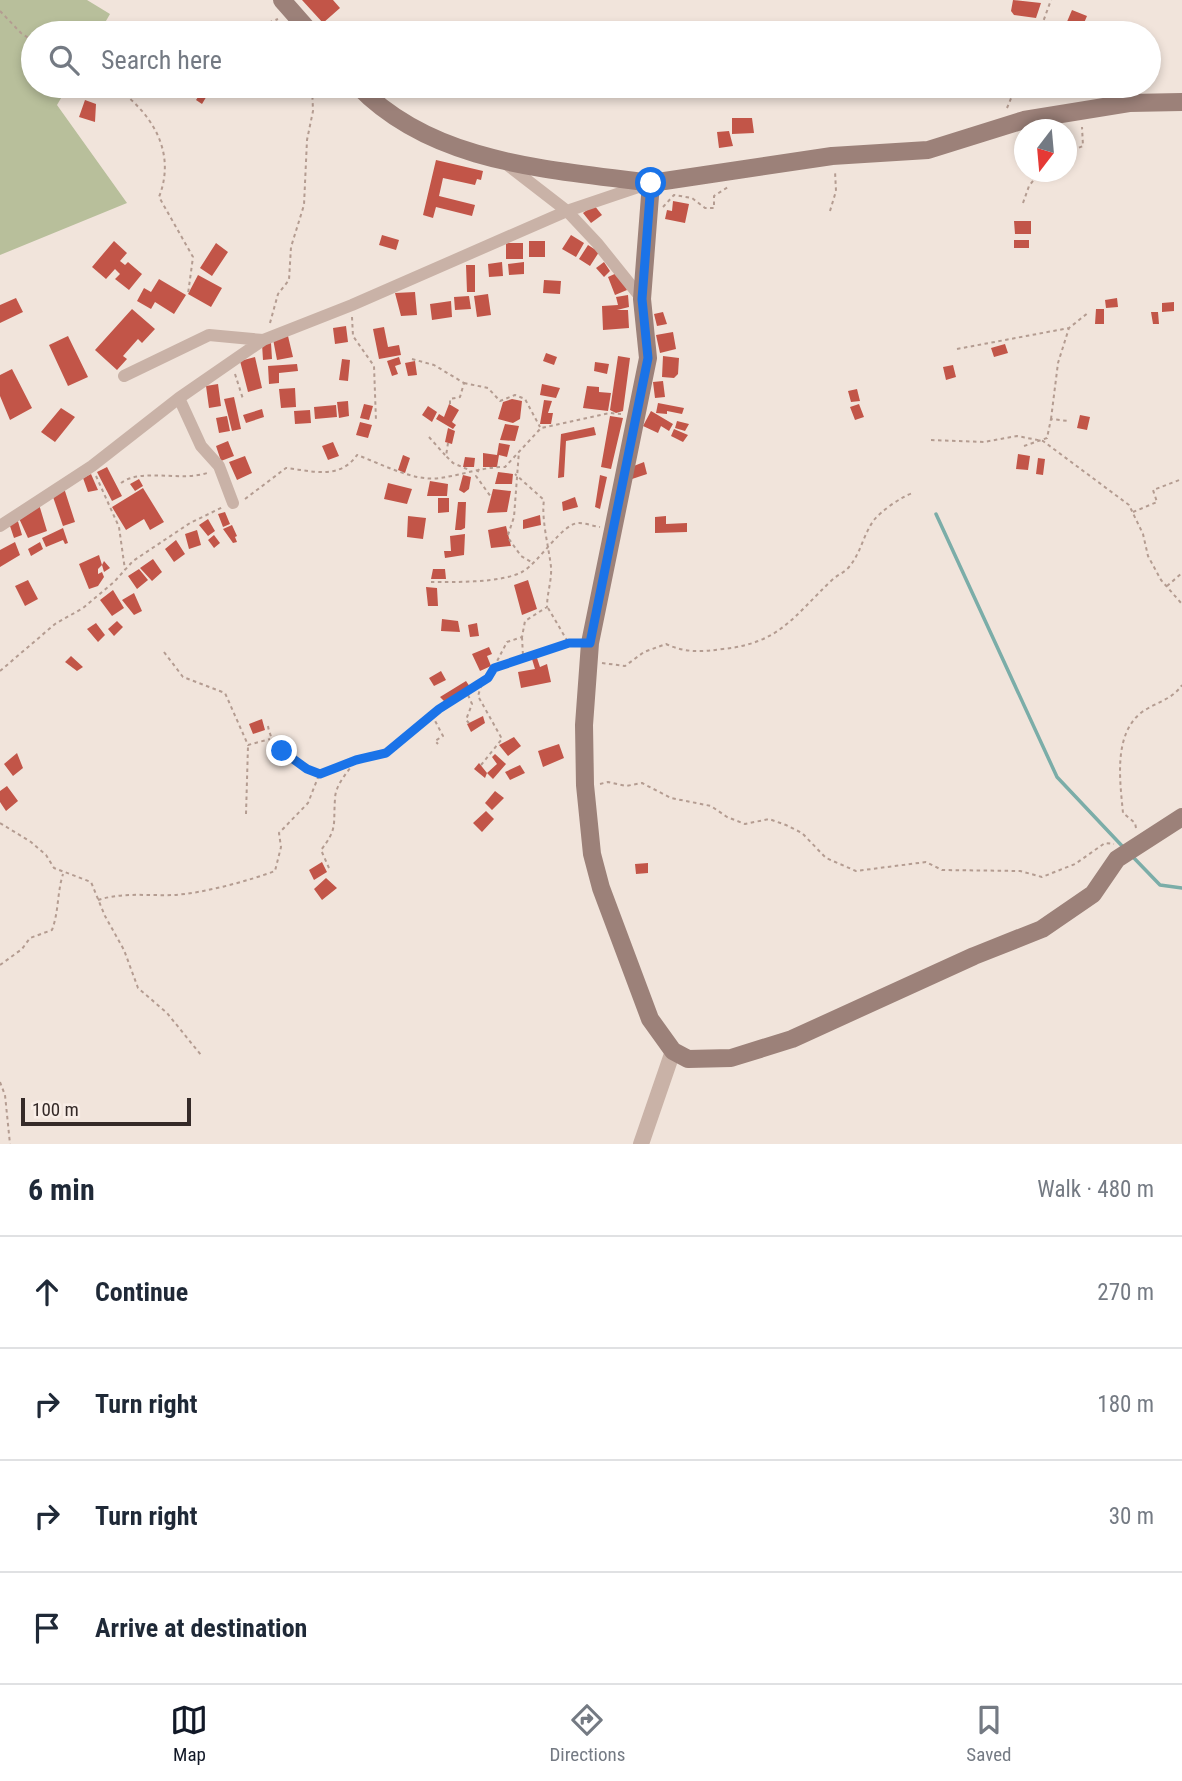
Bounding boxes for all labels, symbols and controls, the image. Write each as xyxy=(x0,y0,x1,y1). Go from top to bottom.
search box xyxy=(21,21,1161,98)
icon: search xyxy=(45,41,83,79)
text: Search here xyxy=(101,45,222,75)
north arrow xyxy=(1014,119,1077,182)
route start xyxy=(635,167,666,198)
route end xyxy=(266,735,297,766)
scale bar xyxy=(21,1095,191,1127)
text: 100 m xyxy=(32,1098,79,1121)
text: 6 min xyxy=(28,1172,95,1207)
text: Walk · 480 m xyxy=(1037,1176,1154,1203)
icon: ahead xyxy=(28,1273,66,1311)
text: Continue xyxy=(95,1277,188,1307)
text: 270 m xyxy=(1097,1279,1154,1306)
icon: right xyxy=(28,1385,66,1423)
text: Turn right xyxy=(95,1389,197,1419)
text: 180 m xyxy=(1097,1391,1154,1418)
icon: right xyxy=(28,1497,66,1535)
text: Turn right xyxy=(95,1501,197,1531)
text: 30 m xyxy=(1109,1503,1154,1530)
icon: arrive xyxy=(28,1609,66,1647)
text: Arrive at destination xyxy=(95,1613,307,1643)
tab: Map xyxy=(170,1701,208,1766)
tab: Directions xyxy=(549,1701,625,1766)
tab: Saved xyxy=(966,1701,1012,1766)

